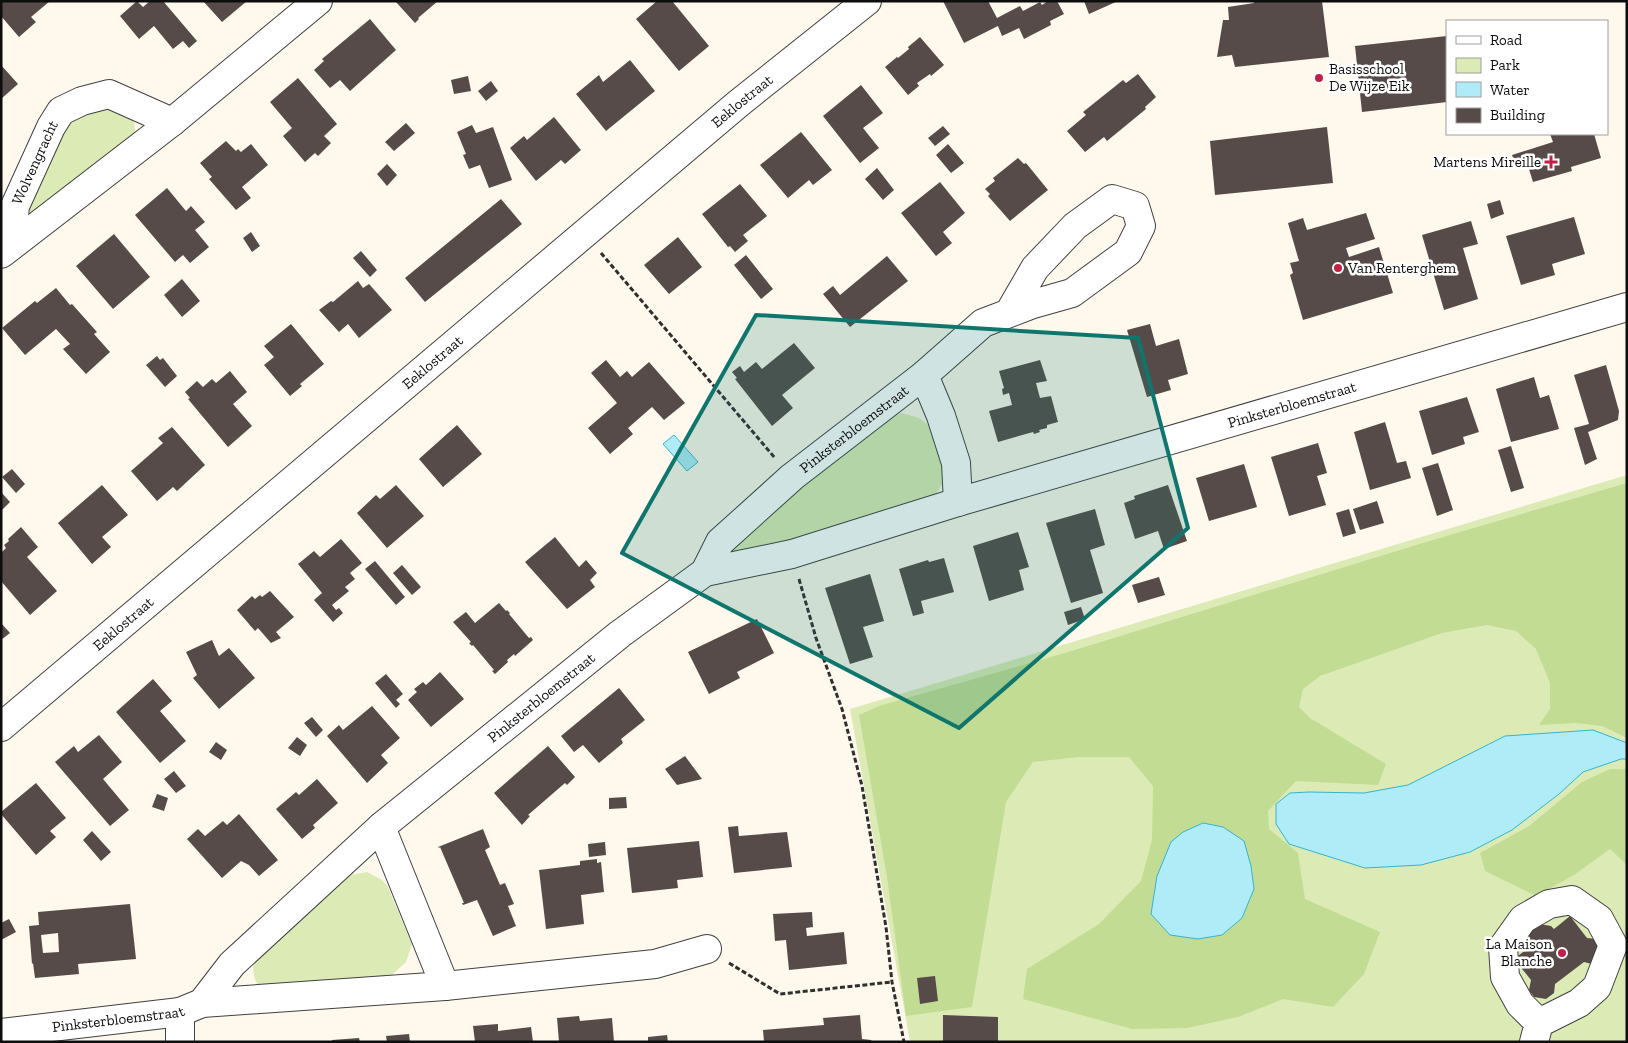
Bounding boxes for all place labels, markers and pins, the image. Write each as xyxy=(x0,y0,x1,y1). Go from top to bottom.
place label: Basisschool De Wijze Eik xyxy=(1329,60,1410,95)
marker: Basisschool De Wijze Eik xyxy=(1313,72,1325,84)
place label: Martens Mireille xyxy=(1433,153,1541,171)
marker: Martens Mireille xyxy=(1545,156,1557,168)
place label: Van Renterghem xyxy=(1347,259,1456,277)
marker: Van Renterghem xyxy=(1332,262,1344,274)
place label: La Maison Blanche xyxy=(1486,935,1552,970)
marker: La Maison Blanche xyxy=(1556,947,1568,959)

